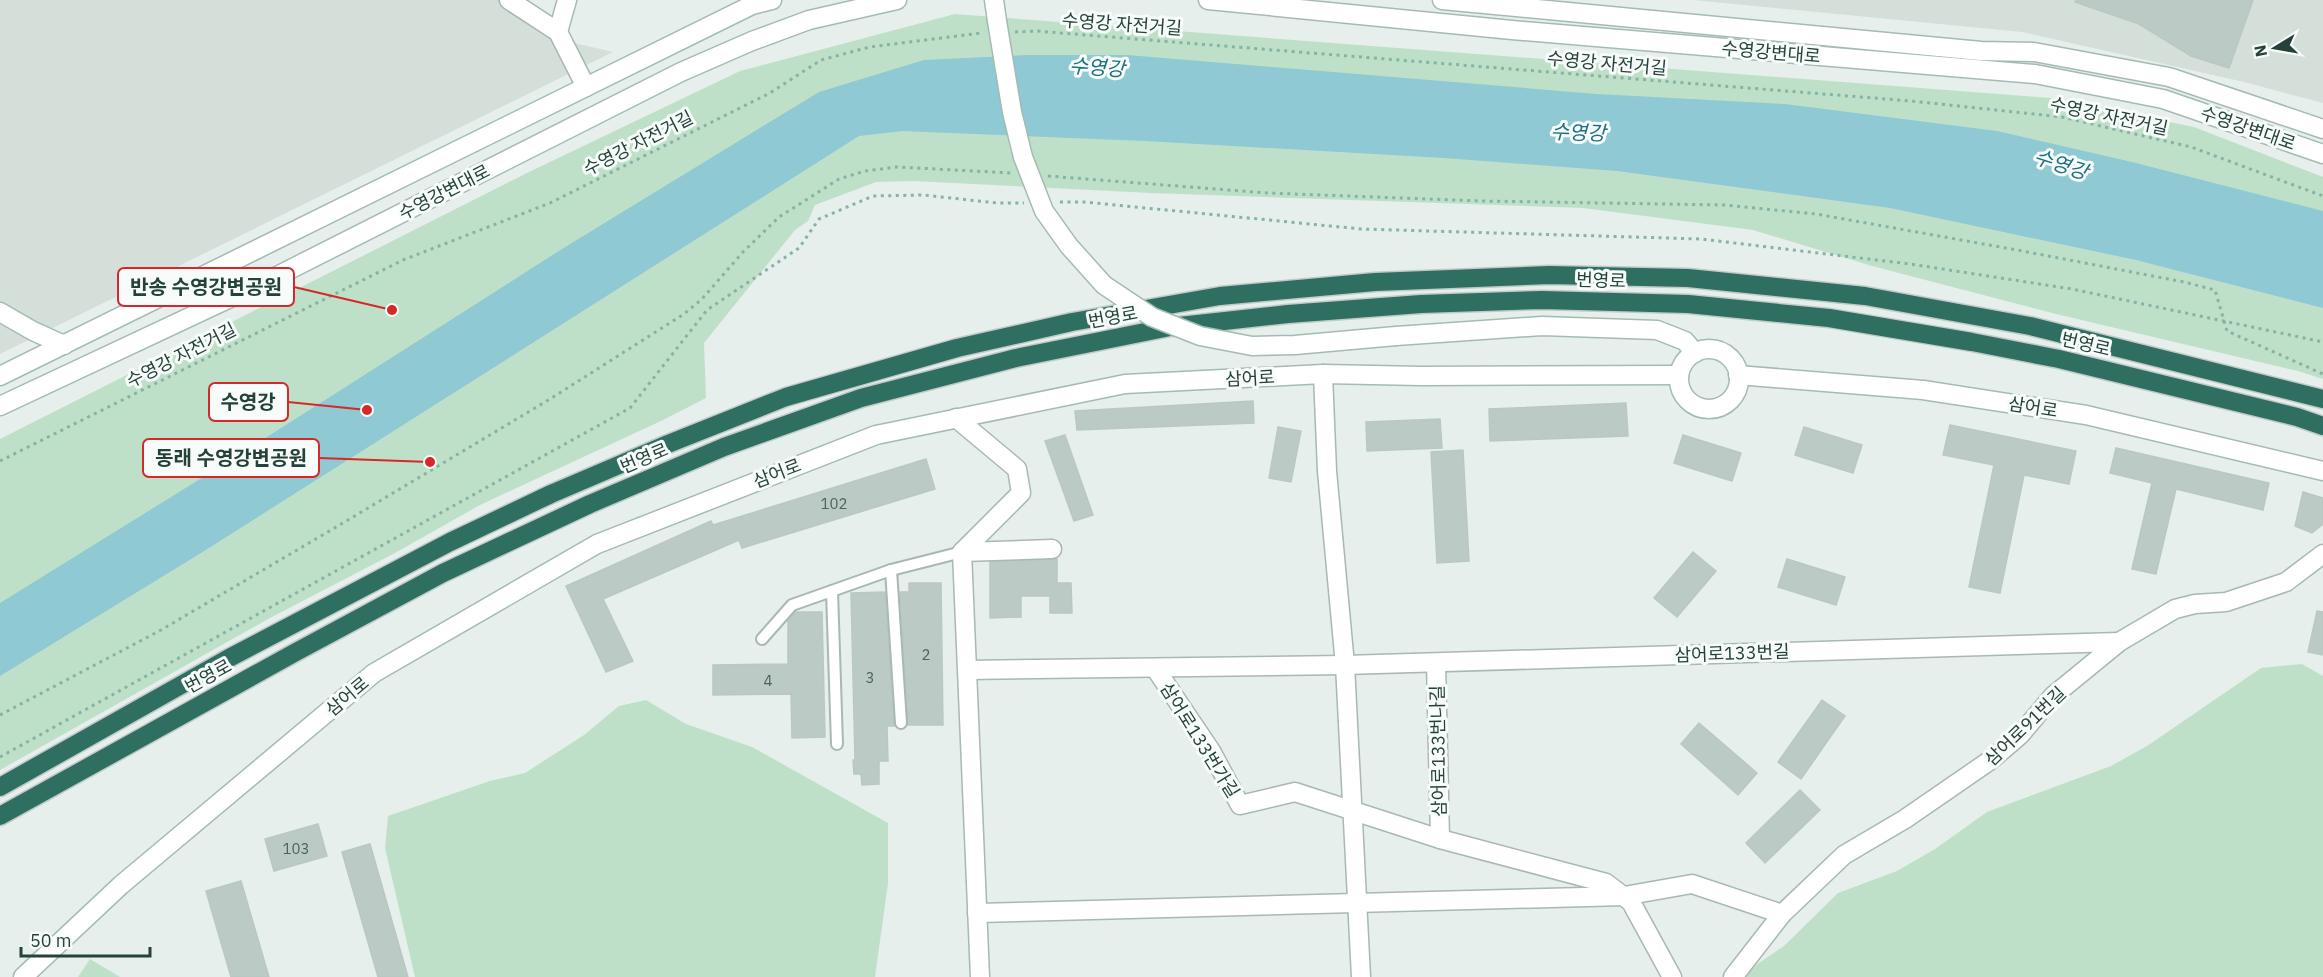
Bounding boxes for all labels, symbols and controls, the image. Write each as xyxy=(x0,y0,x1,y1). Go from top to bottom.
street label: 수영강 자전거길 xyxy=(1061,8,1183,40)
north arrow xyxy=(2245,18,2305,78)
street label: 수영강변대로 xyxy=(1721,36,1821,68)
text: N xyxy=(2249,43,2271,58)
street label: 수영강 자전거길 xyxy=(1546,46,1668,80)
water label: 수영강 xyxy=(1069,52,1128,83)
street label: 수영강 자전거길 xyxy=(2048,92,2170,140)
street label: 수영강변대로 xyxy=(2197,101,2299,155)
street label: 수영강 자전거길 xyxy=(579,105,697,181)
water label: 수영강 xyxy=(1550,118,1609,147)
water label: 수영강 xyxy=(2031,143,2094,186)
street label: 수영강변대로 xyxy=(395,159,493,225)
callout: 반송 수영강변공원 xyxy=(118,268,294,306)
street label: 번영로 xyxy=(1576,268,1626,292)
text: 반송 수영강변공원 xyxy=(130,273,282,300)
street label: 번영로 xyxy=(1086,301,1140,333)
street label: 수영강 자전거길 xyxy=(122,317,240,393)
street label: 번영로 xyxy=(2059,327,2113,361)
street label: 삼어로 xyxy=(1225,365,1275,391)
callout: 수영강 xyxy=(209,383,288,421)
text: 수영강 xyxy=(220,388,276,415)
street label: 삼어로 xyxy=(2007,392,2059,422)
street label: 번영로 xyxy=(617,438,671,478)
callout: 동래 수영강변공원 xyxy=(143,439,319,477)
text: 동래 수영강변공원 xyxy=(155,444,307,471)
street label: 삼어로 xyxy=(750,453,804,493)
house number: 102 xyxy=(820,494,848,513)
street label: 삼어로133번길 xyxy=(1674,639,1790,667)
house number: 2 xyxy=(921,645,931,664)
street label: 번영로 xyxy=(181,654,235,698)
house number: 3 xyxy=(865,668,875,687)
street label: 삼어로 xyxy=(321,671,373,721)
house number: 4 xyxy=(763,671,773,690)
street label: 삼어로133번가길 xyxy=(1155,678,1245,802)
street label: 삼어로91번길 xyxy=(1979,681,2071,771)
street label: 삼어로133번나길 xyxy=(1425,685,1451,817)
house number: 103 xyxy=(282,839,310,858)
scale bar xyxy=(21,920,150,958)
text: 50 m xyxy=(30,929,72,952)

